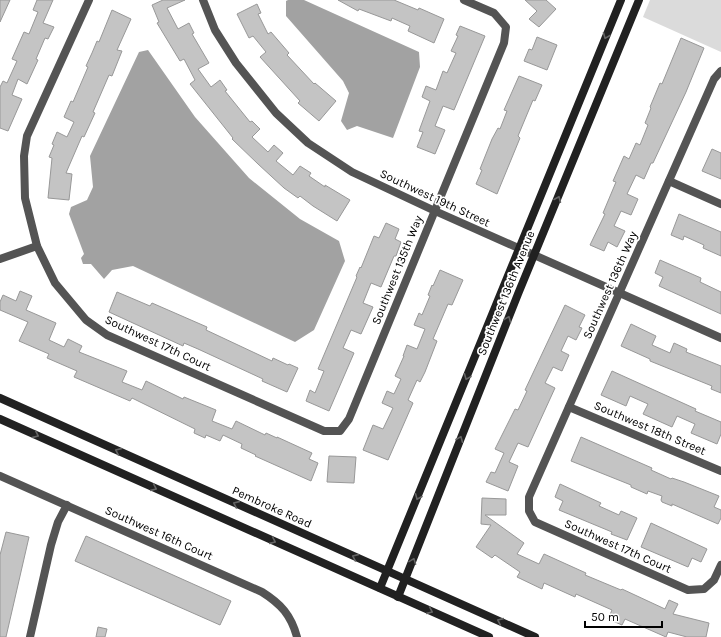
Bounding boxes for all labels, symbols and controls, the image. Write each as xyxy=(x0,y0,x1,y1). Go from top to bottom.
one-way arrow xyxy=(603,33,611,40)
street label: Southwest 19th Street xyxy=(378,166,493,230)
one-way arrow xyxy=(553,195,561,202)
street label: Southwest 135th Way xyxy=(369,213,425,327)
street label: Southwest 136th Avenue xyxy=(475,229,537,357)
street label: Southwest 136th Way xyxy=(580,229,640,341)
street label: Southwest 17th Court xyxy=(103,312,214,374)
one-way arrow xyxy=(503,315,511,322)
one-way arrow xyxy=(463,373,471,380)
street label: Southwest 18th Street xyxy=(592,398,709,458)
one-way arrow xyxy=(31,430,39,438)
one-way arrow xyxy=(455,436,463,443)
one-way arrow xyxy=(114,448,121,456)
one-way arrow xyxy=(151,483,158,491)
street label: Pembroke Road xyxy=(230,483,314,531)
one-way arrow xyxy=(415,493,423,500)
one-way arrow xyxy=(233,501,241,509)
street label: Southwest 16th Court xyxy=(103,503,216,563)
street label: Southwest 17th Court xyxy=(562,516,674,576)
one-way arrow xyxy=(269,536,276,544)
one-way arrow xyxy=(352,553,359,561)
one-way arrow xyxy=(408,557,416,564)
scale bar xyxy=(585,603,662,629)
one-way arrow xyxy=(426,606,433,614)
text: 50 m xyxy=(591,610,619,624)
one-way arrow xyxy=(496,618,504,626)

